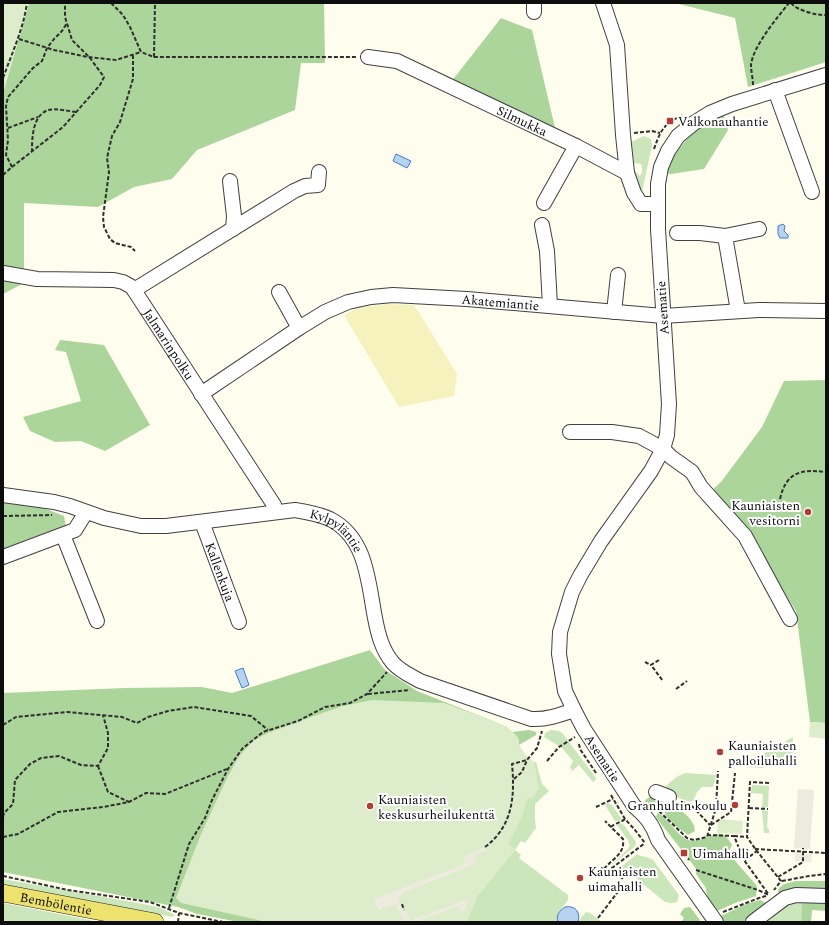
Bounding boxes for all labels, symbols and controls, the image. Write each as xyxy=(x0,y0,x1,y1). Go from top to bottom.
street label: Silmukka xyxy=(493,101,551,142)
place label: Valkonauhantie xyxy=(678,112,769,132)
marker: Valkonauhantie xyxy=(665,116,675,126)
street label: Asematie xyxy=(651,280,675,336)
street label: Akatemiantie xyxy=(461,290,540,316)
street label: Jalmarinpolku xyxy=(138,305,199,384)
place label: Kauniaisten vesitorni xyxy=(731,496,800,531)
street label: Kylpyläntie xyxy=(308,504,368,556)
marker: Kauniaisten vesitorni xyxy=(803,507,813,517)
street label: Kallenkuja xyxy=(199,540,240,605)
street label: Asematie xyxy=(579,730,625,787)
place label: Kauniaisten palloiluhalli xyxy=(728,736,797,771)
marker: Kauniaisten palloiluhalli xyxy=(715,747,725,757)
place label: Kauniaisten keskusurheilukenttä xyxy=(378,790,495,825)
place label: Granhultin koulu xyxy=(627,796,727,816)
marker: Granhultin koulu xyxy=(730,800,740,810)
marker: Kauniaisten keskusurheilukenttä xyxy=(365,801,375,811)
place label: Uimahalli xyxy=(692,844,749,864)
marker: Uimahalli xyxy=(679,848,689,858)
place label: Kauniaisten uimahalli xyxy=(588,862,657,897)
marker: Kauniaisten uimahalli xyxy=(575,873,585,883)
street label: Bembölentie xyxy=(18,887,94,921)

